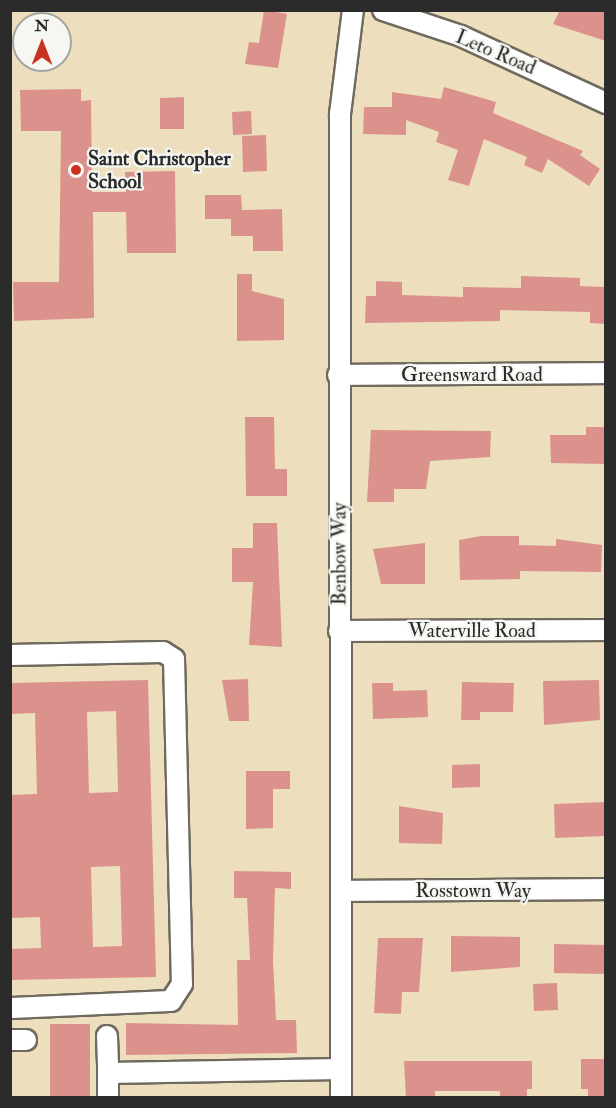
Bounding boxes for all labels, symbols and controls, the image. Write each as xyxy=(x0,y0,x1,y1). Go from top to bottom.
north arrow xyxy=(12,12,72,72)
text: N xyxy=(35,16,49,36)
street label: Leto Road xyxy=(452,24,540,80)
place label: Saint Christopher School xyxy=(88,146,231,193)
marker: Saint Christopher School xyxy=(69,163,83,177)
street label: Greensward Road xyxy=(401,362,543,386)
street label: Benbow Way xyxy=(327,503,351,605)
street label: Waterville Road xyxy=(408,618,536,642)
street label: Rosstown Way xyxy=(415,878,531,902)

